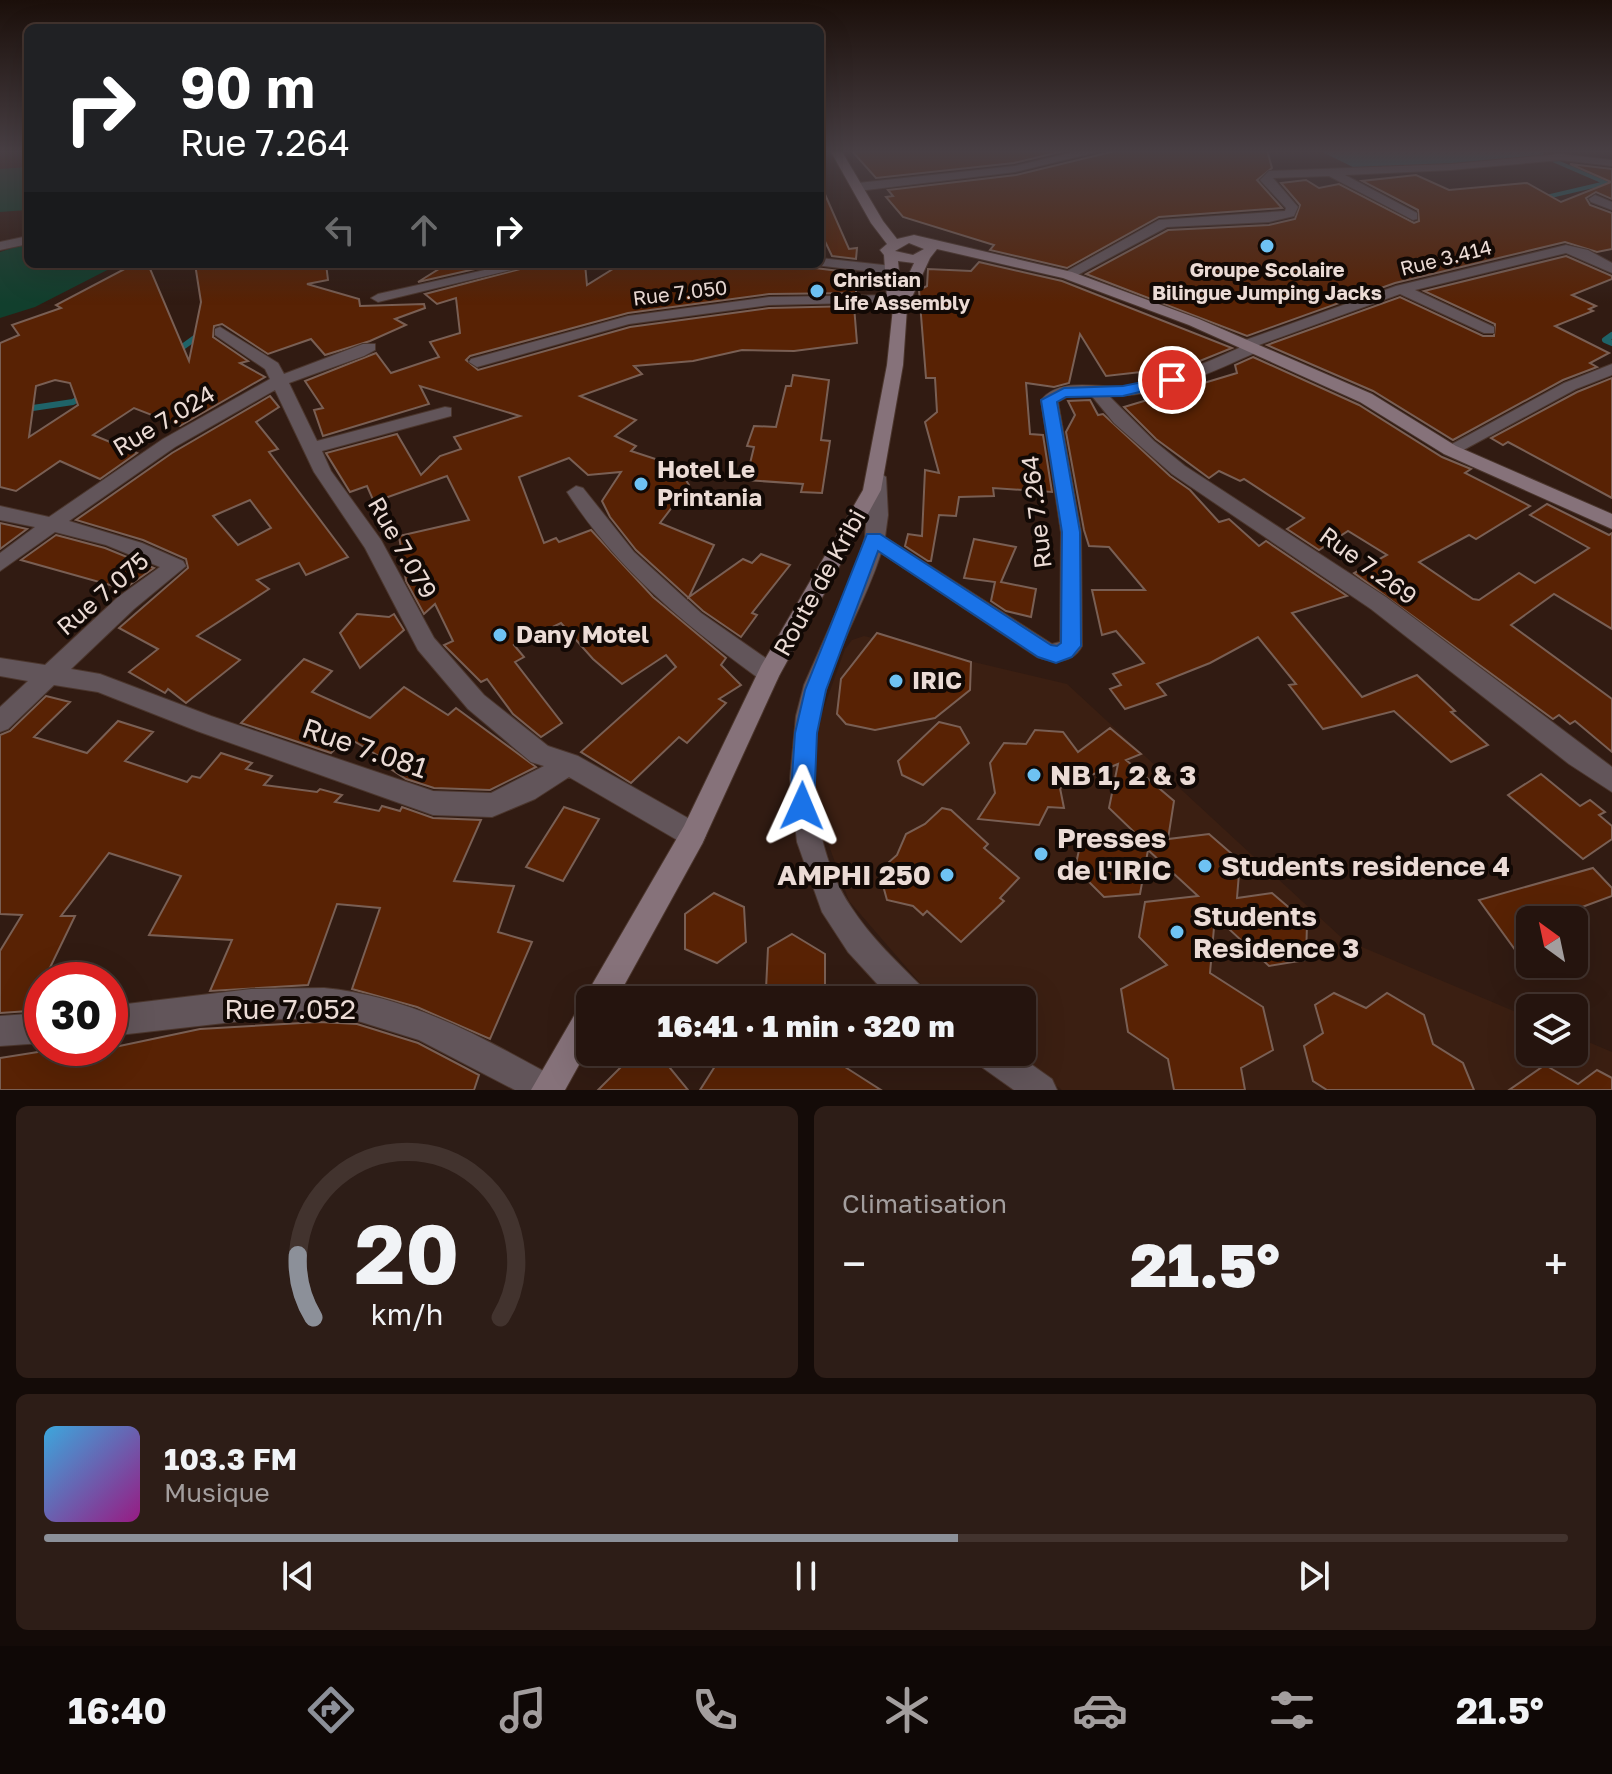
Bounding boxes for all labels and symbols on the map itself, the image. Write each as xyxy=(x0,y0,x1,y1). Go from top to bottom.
street label: Rue 3.414 xyxy=(1397,234,1494,280)
marker: Groupe Scolaire Bilingue Jumping Jacks xyxy=(1258,237,1276,255)
place label: Groupe Scolaire Bilingue Jumping Jacks xyxy=(1152,257,1382,304)
place label: Christian Life Assembly xyxy=(833,267,970,314)
street label: Rue 7.050 xyxy=(631,274,728,310)
marker: Christian Life Assembly xyxy=(808,282,826,300)
pin xyxy=(1138,346,1206,414)
street label: Rue 7.024 xyxy=(107,378,219,461)
place label: Hotel Le Printania xyxy=(657,454,762,511)
street label: Rue 7.264 xyxy=(1014,454,1057,570)
marker: Hotel Le Printania xyxy=(632,475,650,493)
street label: Rue 7.079 xyxy=(363,491,444,603)
street label: Route de Kribi xyxy=(767,504,871,660)
street label: Rue 7.269 xyxy=(1315,520,1423,610)
street label: Rue 7.075 xyxy=(50,545,154,640)
place label: Dany Motel xyxy=(516,619,649,648)
marker: Dany Motel xyxy=(491,626,509,644)
place label: IRIC xyxy=(912,665,962,694)
marker: IRIC xyxy=(887,672,905,690)
street label: Rue 7.081 xyxy=(298,711,432,784)
place label: NB 1, 2 & 3 xyxy=(1050,758,1196,791)
position arrow xyxy=(760,764,844,848)
marker: NB 1, 2 & 3 xyxy=(1025,766,1043,784)
place label: Presses de l'IRIC xyxy=(1057,821,1171,886)
marker: Presses de l'IRIC xyxy=(1032,845,1050,863)
place label: Students residence 4 xyxy=(1221,849,1510,882)
marker: Students residence 4 xyxy=(1196,857,1214,875)
place label: AMPHI 250 xyxy=(777,858,931,891)
marker: AMPHI 250 xyxy=(938,866,956,884)
place label: Students Residence 3 xyxy=(1193,899,1359,964)
north arrow xyxy=(1516,906,1588,978)
marker: Students Residence 3 xyxy=(1168,923,1186,941)
speed limit sign: 30 xyxy=(24,962,128,1066)
street label: Rue 7.052 xyxy=(224,992,356,1025)

